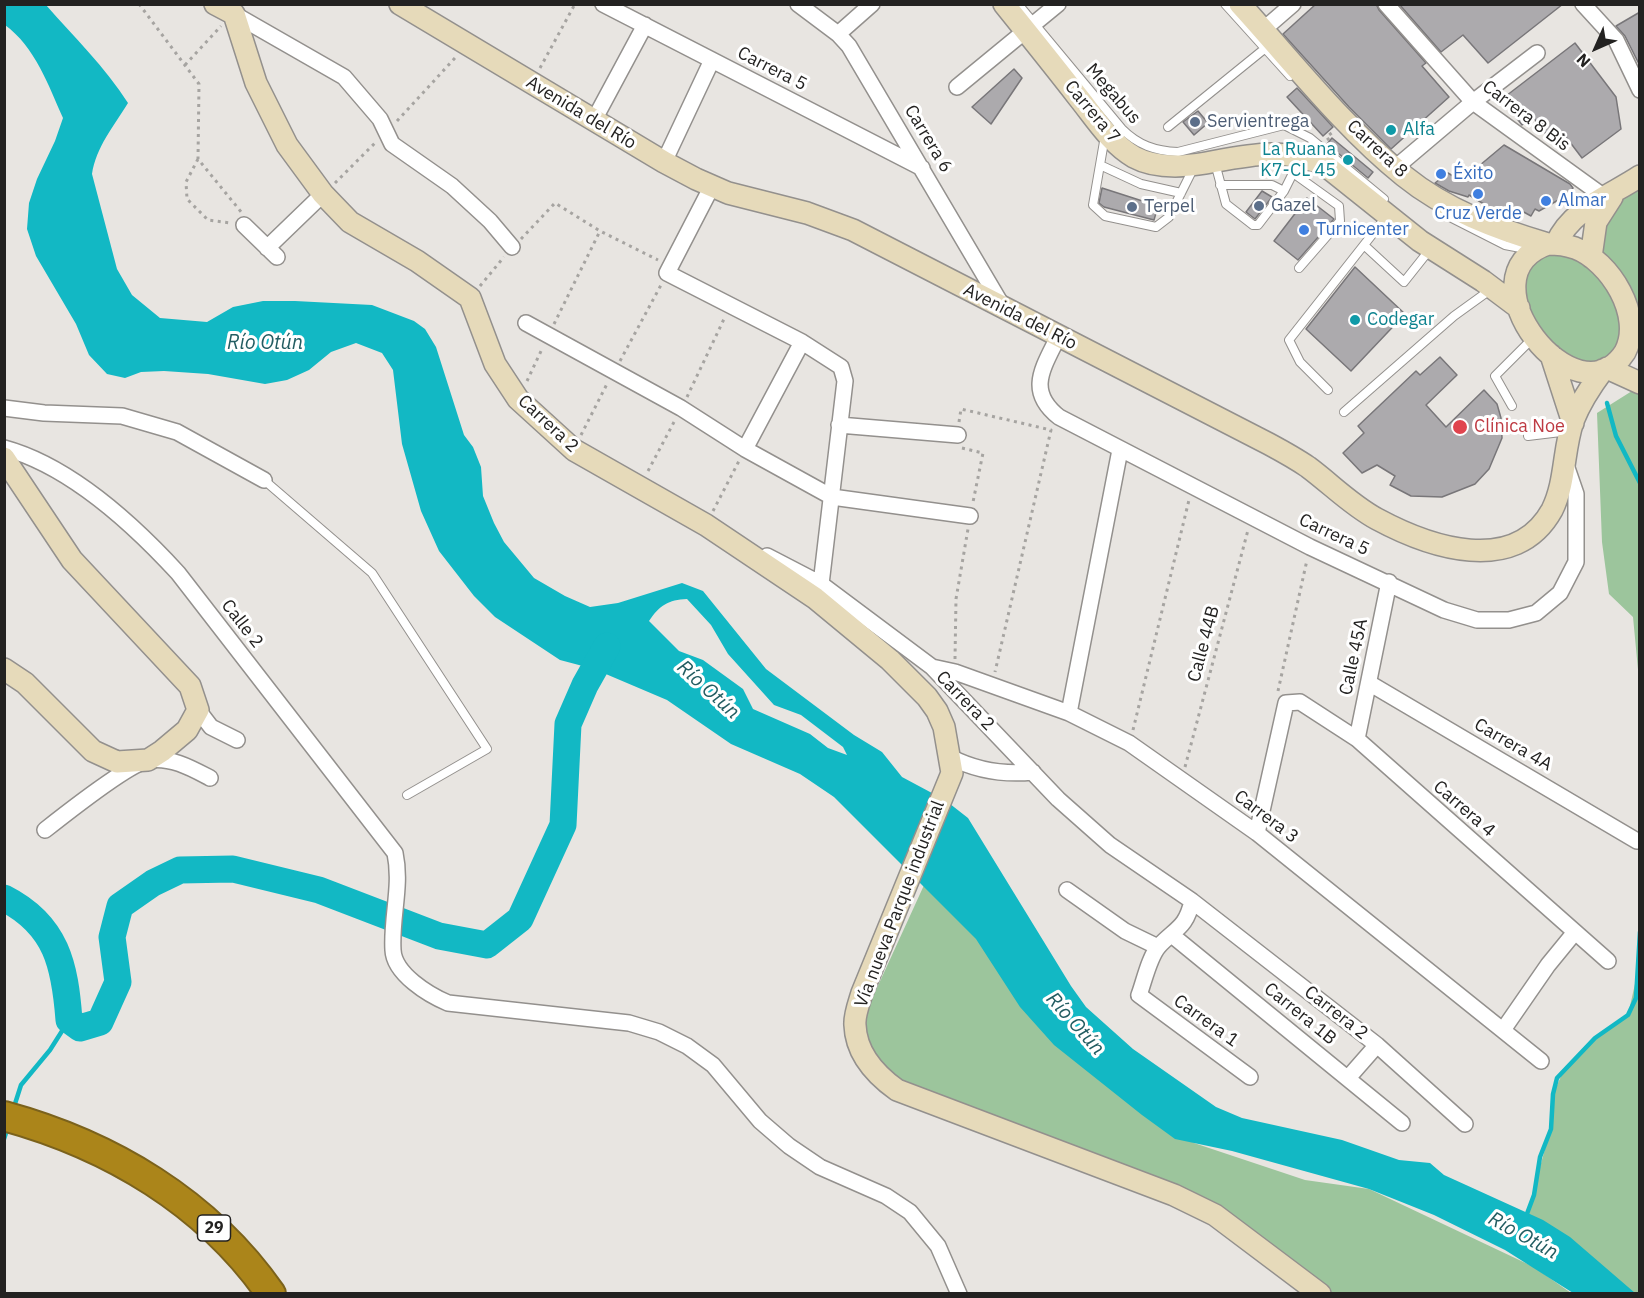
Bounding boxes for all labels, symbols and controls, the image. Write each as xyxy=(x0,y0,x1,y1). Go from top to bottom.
north arrow xyxy=(1566,18,1626,78)
street label: Carrera 5 xyxy=(734,42,810,96)
text: N xyxy=(1572,50,1594,72)
street label: Megabus xyxy=(1081,59,1145,129)
street label: Avenida del Río xyxy=(522,72,640,154)
street label: Carrera 7 xyxy=(1060,76,1124,148)
street label: Carrera 8 Bis xyxy=(1478,76,1574,156)
street label: Carrera 6 xyxy=(899,101,957,177)
place label: Servientrega xyxy=(1207,111,1309,133)
marker: Servientrega xyxy=(1188,115,1202,129)
street label: Carrera 8 xyxy=(1342,116,1412,182)
place label: Alfa xyxy=(1403,119,1435,141)
marker: Alfa xyxy=(1384,123,1398,137)
place label: La Ruana K7-CL 45 xyxy=(1260,139,1336,182)
marker: La Ruana K7-CL 45 xyxy=(1341,153,1355,167)
place label: Éxito xyxy=(1453,163,1493,185)
marker: Éxito xyxy=(1434,167,1448,181)
marker: Cruz Verde xyxy=(1471,187,1485,201)
place label: Almar xyxy=(1558,190,1606,212)
marker: Almar xyxy=(1539,194,1553,208)
place label: Gazel xyxy=(1271,195,1316,217)
place label: Terpel xyxy=(1144,196,1195,218)
marker: Gazel xyxy=(1252,199,1266,213)
marker: Terpel xyxy=(1125,200,1139,214)
place label: Cruz Verde xyxy=(1434,203,1522,225)
place label: Turnicenter xyxy=(1316,219,1409,241)
marker: Turnicenter xyxy=(1297,223,1311,237)
street label: Avenida del Río xyxy=(960,279,1080,355)
place label: Codegar xyxy=(1367,309,1434,331)
marker: Codegar xyxy=(1348,313,1362,327)
water label: Río Otún xyxy=(227,331,303,355)
street label: Carrera 2 xyxy=(513,391,583,457)
place label: Clínica Noe xyxy=(1474,416,1565,438)
marker: Clínica Noe xyxy=(1451,418,1469,436)
street label: Carrera 5 xyxy=(1295,509,1373,561)
street label: Calle 2 xyxy=(216,596,268,652)
street label: Calle 44B xyxy=(1183,604,1225,684)
street label: Calle 45A xyxy=(1335,617,1373,697)
water label: Río Otún xyxy=(672,656,744,724)
street label: Carrera 2 xyxy=(931,667,999,735)
street label: Carrera 4A xyxy=(1470,714,1556,776)
street label: Carrera 4 xyxy=(1429,776,1499,842)
street label: Carrera 3 xyxy=(1230,786,1302,848)
street label: Vía nueva Parque industrial xyxy=(851,798,949,1010)
street label: Carrera 1B xyxy=(1259,978,1341,1050)
street label: Carrera 2 xyxy=(1300,981,1372,1045)
water label: Río Otún xyxy=(1041,988,1109,1060)
street label: Carrera 1 xyxy=(1169,990,1243,1052)
water label: Río Otún xyxy=(1484,1207,1562,1265)
road number: 29 xyxy=(198,1215,230,1241)

